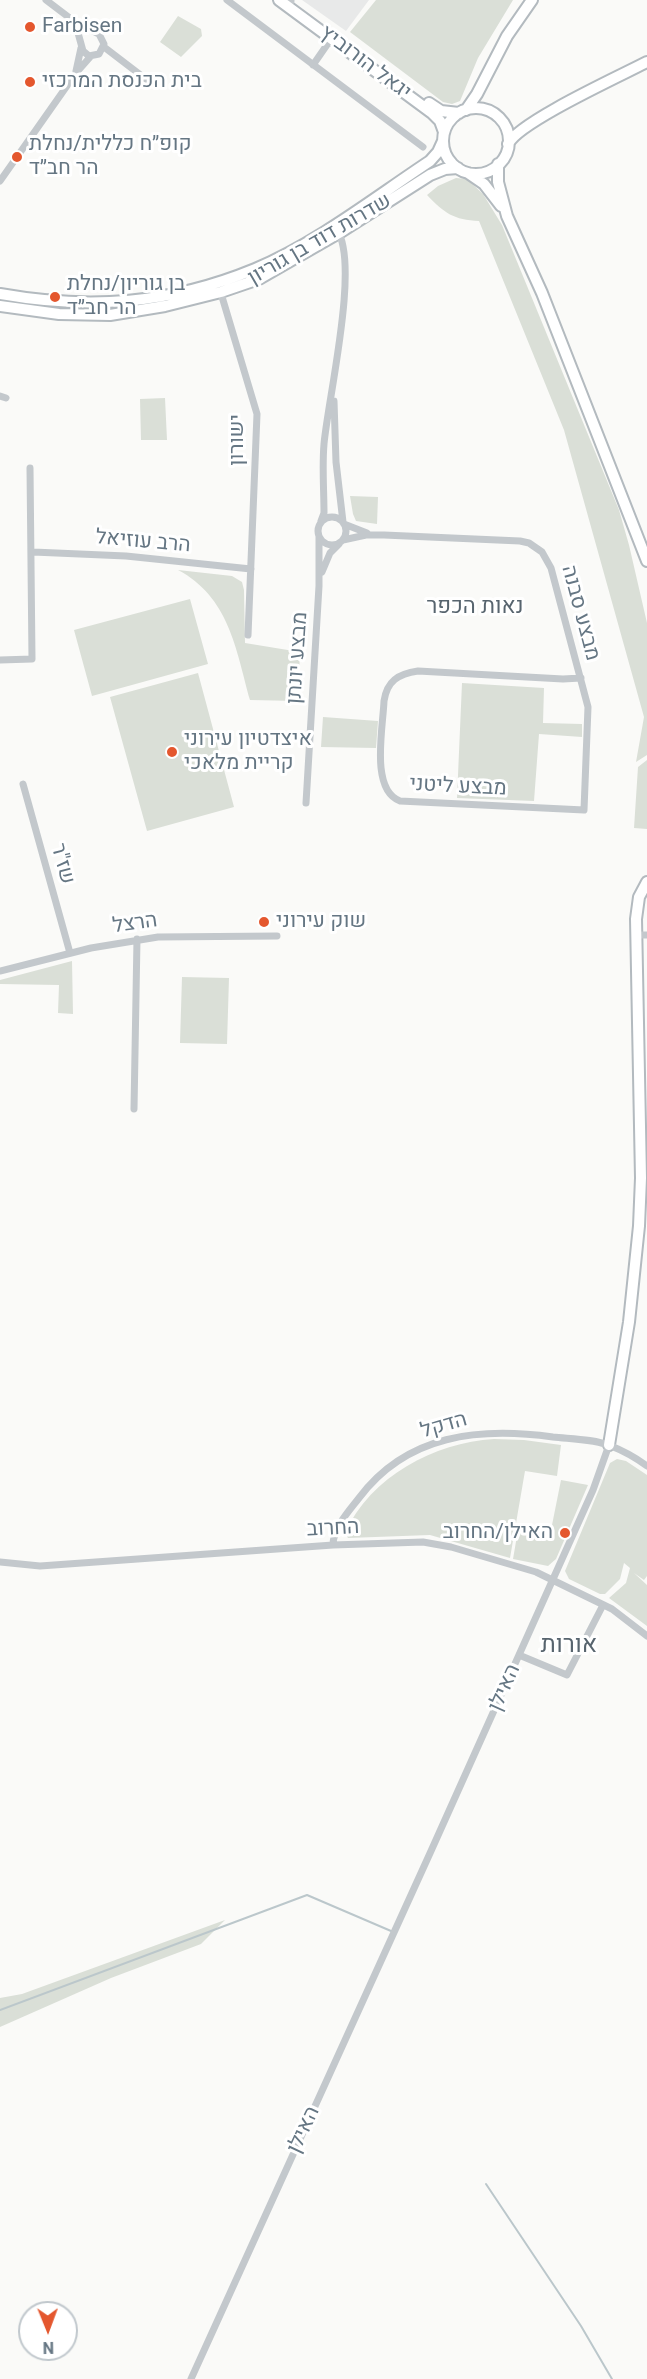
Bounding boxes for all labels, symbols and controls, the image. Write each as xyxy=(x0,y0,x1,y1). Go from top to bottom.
place label: Farbisen xyxy=(42,14,122,40)
marker: Farbisen xyxy=(23,20,37,34)
street label: יגאל הורוביץ xyxy=(314,21,416,105)
place label: בית הכנסת המרכזי xyxy=(42,69,202,95)
marker: בית הכנסת המרכזי xyxy=(23,75,37,89)
place label: קופ״ח כללית/נחלת הר חב״ד xyxy=(29,132,191,182)
marker: קופ״ח כללית/נחלת הר חב״ד xyxy=(10,150,24,164)
street label: שדרות דוד בן גוריון xyxy=(244,189,396,291)
place label: בן גוריון/נחלת הר חב״ד xyxy=(67,272,185,322)
marker: בן גוריון/נחלת הר חב״ד xyxy=(48,290,62,304)
street label: ישורון xyxy=(225,414,251,466)
street label: הרב עוזיאל xyxy=(94,525,192,559)
street label: מבצע סבנה xyxy=(555,563,605,663)
district label: נאות הכפר xyxy=(426,594,524,620)
street label: מבצע יונתן xyxy=(282,611,314,705)
place label: איצדטיון עירוני קריית מלאכי xyxy=(184,727,312,777)
marker: איצדטיון עירוני קריית מלאכי xyxy=(165,745,179,759)
street label: מבצע ליטני xyxy=(409,772,507,802)
street label: שז"ר xyxy=(45,841,79,887)
street label: הרצל xyxy=(111,908,159,940)
place label: שוק עירוני xyxy=(276,909,366,935)
marker: שוק עירוני xyxy=(257,915,271,929)
street label: הדקל xyxy=(418,1407,470,1445)
street label: החרוב xyxy=(306,1515,360,1543)
place label: האילן/החרוב xyxy=(443,1520,553,1546)
marker: האילן/החרוב xyxy=(558,1526,572,1540)
district label: אורות xyxy=(541,1632,597,1660)
street label: האילן xyxy=(484,1661,526,1715)
street label: האילן xyxy=(282,2102,326,2158)
north arrow xyxy=(18,2301,78,2361)
text: N xyxy=(42,2338,54,2357)

